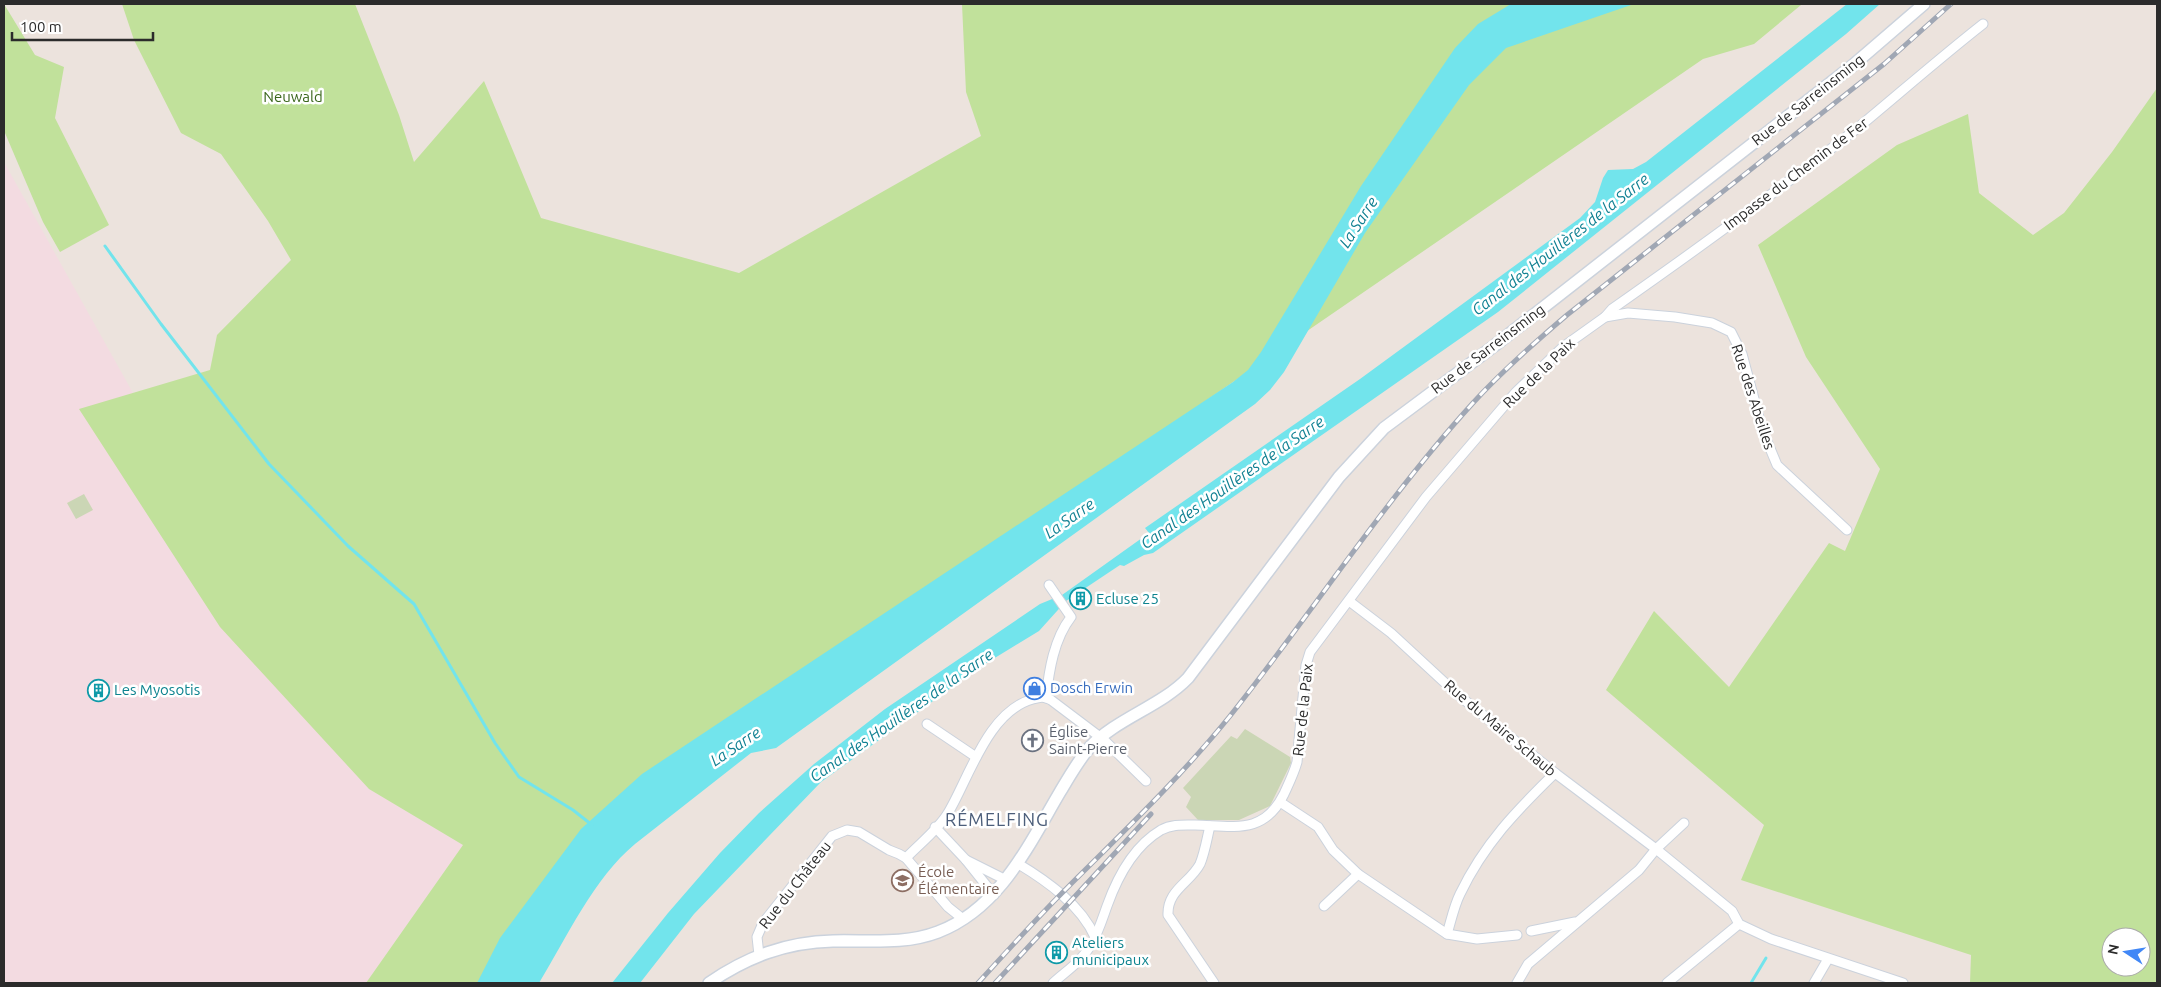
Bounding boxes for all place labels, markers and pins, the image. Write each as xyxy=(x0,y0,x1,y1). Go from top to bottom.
building icon: Ecluse 25 xyxy=(1068,587,1092,611)
place label: Ecluse 25 xyxy=(1096,590,1159,607)
shop icon: Dosch Erwin xyxy=(1022,676,1046,700)
building icon: Les Myosotis xyxy=(86,678,110,702)
place label: Dosch Erwin xyxy=(1050,679,1133,696)
place label: Les Myosotis xyxy=(114,681,200,698)
place label: Église Saint-Pierre xyxy=(1049,723,1127,757)
church icon: Église Saint-Pierre xyxy=(1021,729,1045,753)
place label: École Élémentaire xyxy=(918,863,1000,897)
school or university icon: École Élémentaire xyxy=(890,869,914,893)
place label: Ateliers municipaux xyxy=(1072,934,1149,968)
building icon: Ateliers municipaux xyxy=(1044,940,1068,964)

